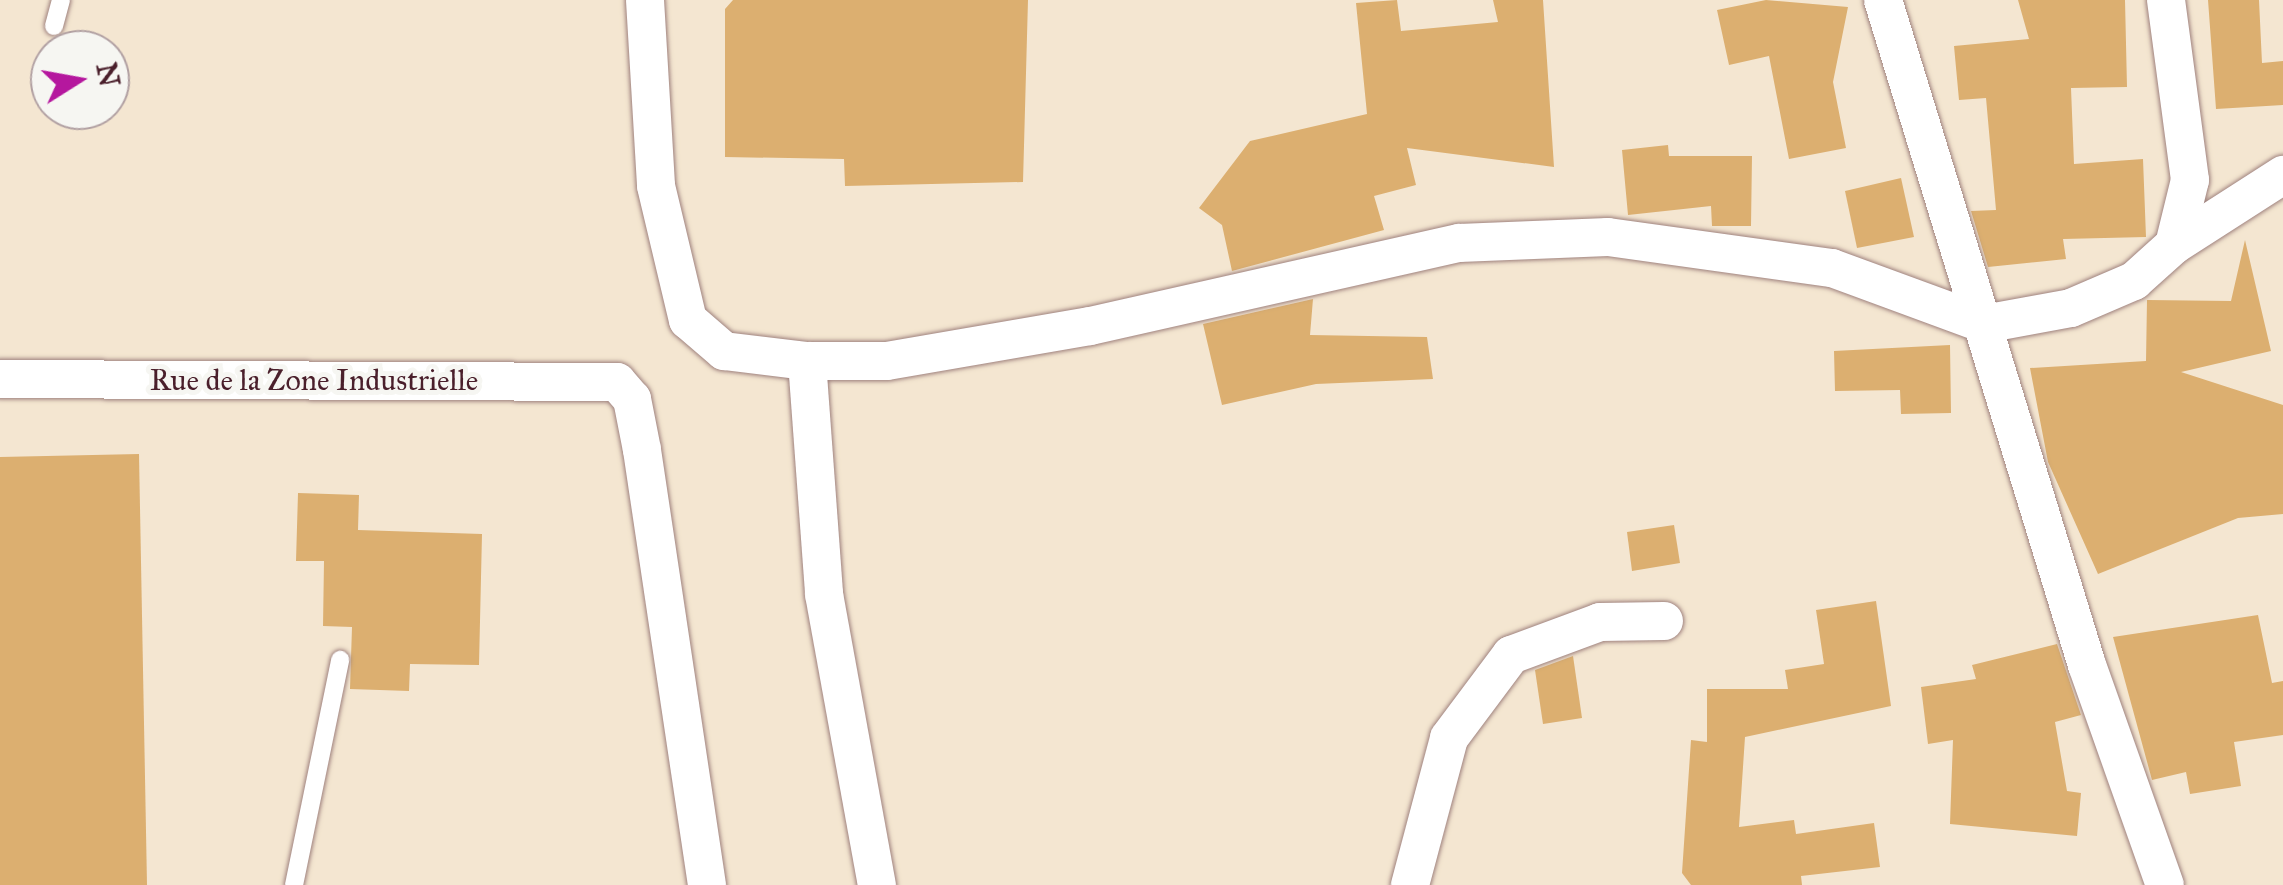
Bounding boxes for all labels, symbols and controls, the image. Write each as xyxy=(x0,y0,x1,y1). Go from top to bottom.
north arrow xyxy=(30,30,130,130)
text: N xyxy=(89,60,127,90)
street label: Rue de la Zone Industrielle xyxy=(150,362,478,398)

